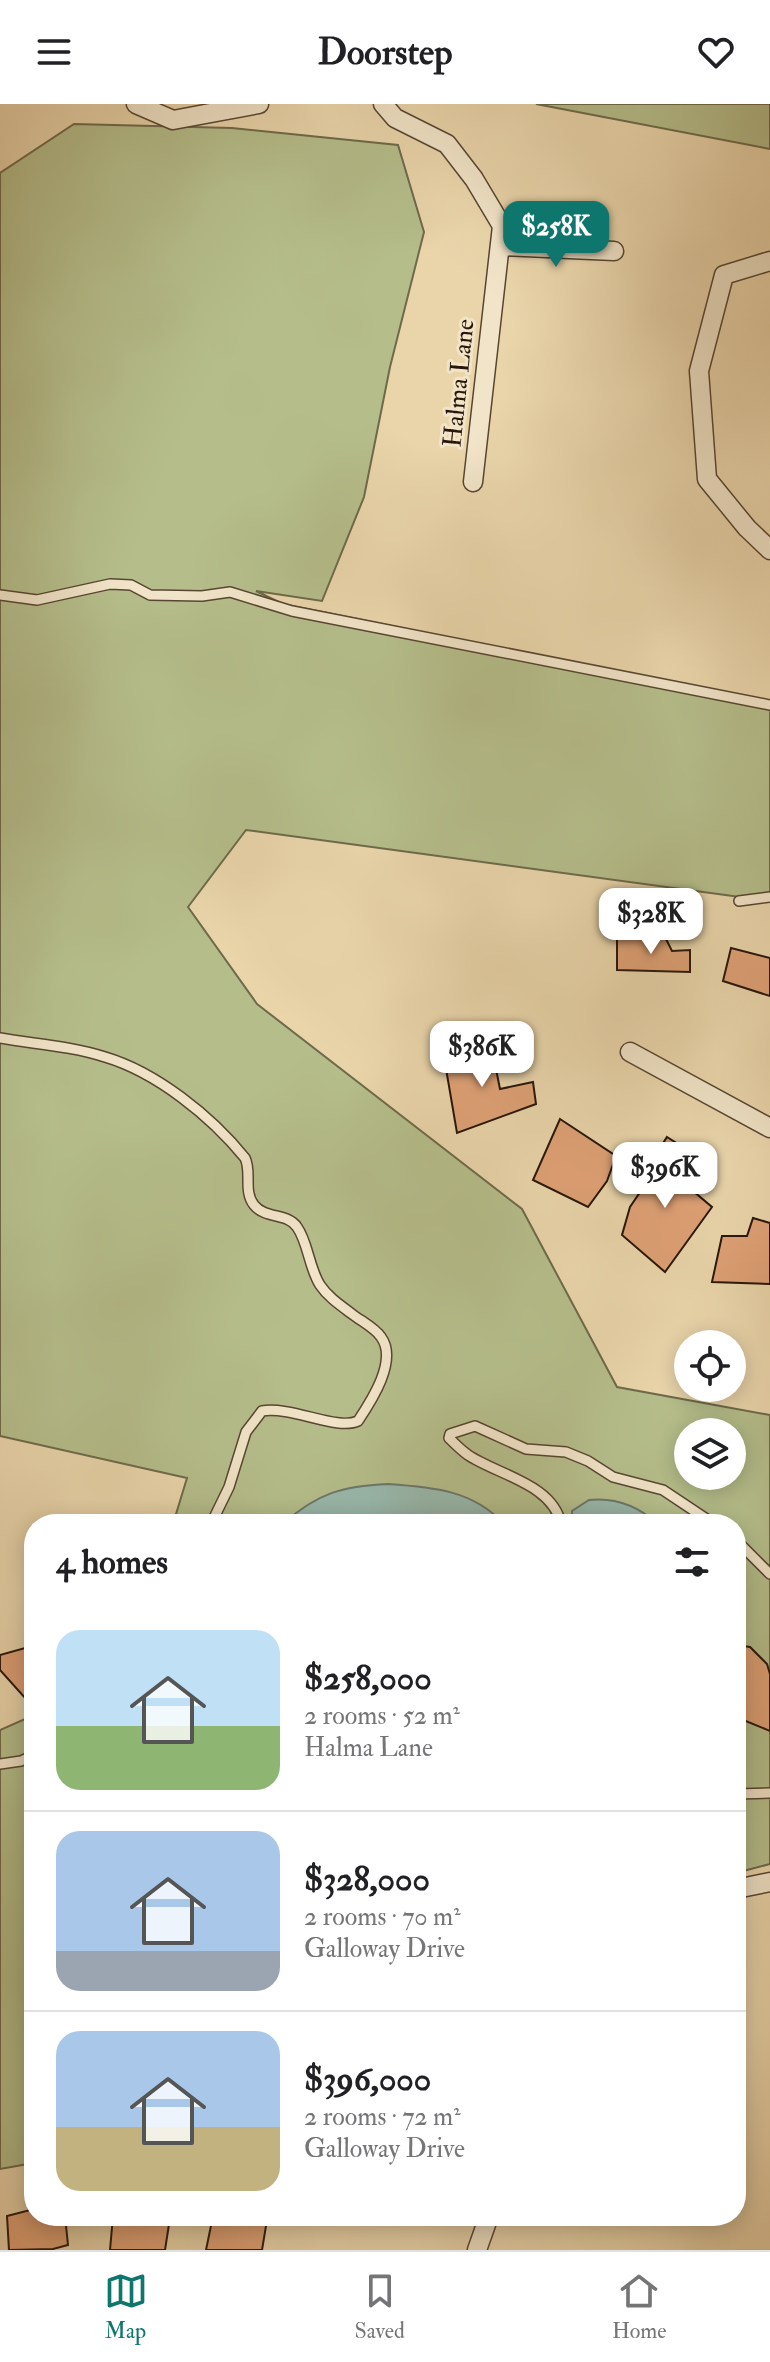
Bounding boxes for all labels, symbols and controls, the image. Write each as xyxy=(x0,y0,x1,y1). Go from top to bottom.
icon: menu xyxy=(32,30,76,74)
text: Doorstep xyxy=(318,30,452,75)
icon: heart xyxy=(694,30,738,74)
pin: $258K xyxy=(500,201,612,269)
text: $258K xyxy=(521,211,591,243)
street label: Halma Lane xyxy=(436,317,482,449)
pin: $328K xyxy=(595,888,707,956)
text: $328K xyxy=(617,898,685,930)
pin: $386K xyxy=(426,1021,538,1089)
text: $386K xyxy=(448,1031,516,1063)
pin: $396K xyxy=(609,1142,721,1210)
text: $396K xyxy=(630,1152,700,1184)
map controls xyxy=(674,1330,746,1490)
button: locate xyxy=(674,1330,746,1402)
button: layers xyxy=(674,1418,746,1490)
icon: filters xyxy=(670,1540,714,1584)
text: 4 homes xyxy=(56,1541,168,1584)
text: $258,000 xyxy=(304,1657,432,1700)
icon: home xyxy=(120,1662,216,1758)
text: 2 rooms · 52 m² xyxy=(304,1700,460,1732)
text: Halma Lane xyxy=(304,1732,433,1764)
text: $328,000 xyxy=(304,1858,430,1901)
icon: home xyxy=(120,1863,216,1959)
text: 2 rooms · 70 m² xyxy=(304,1901,461,1933)
text: Galloway Drive xyxy=(304,1933,465,1965)
text: $396,000 xyxy=(304,2058,431,2101)
icon: home xyxy=(120,2063,216,2159)
text: 2 rooms · 72 m² xyxy=(304,2101,461,2133)
text: Galloway Drive xyxy=(304,2133,465,2165)
tab: Map xyxy=(104,2269,148,2345)
tab: Saved xyxy=(355,2269,405,2345)
tab: Home xyxy=(612,2269,666,2345)

